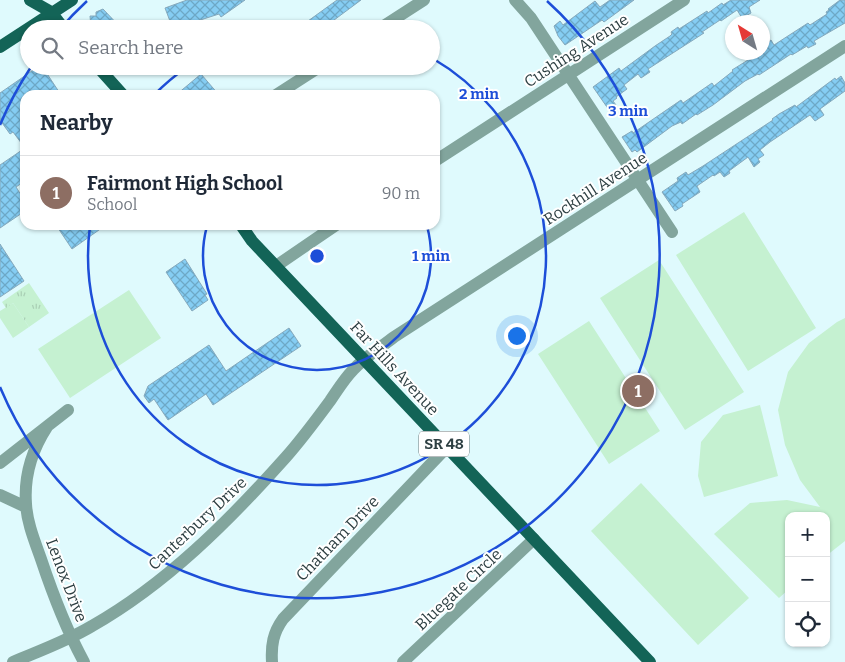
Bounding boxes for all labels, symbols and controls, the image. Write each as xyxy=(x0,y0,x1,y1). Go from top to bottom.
street label: Cushing Avenue xyxy=(520,10,632,91)
north arrow xyxy=(725,15,770,60)
search box xyxy=(20,20,440,75)
icon: search xyxy=(38,34,66,62)
text: Search here xyxy=(78,36,183,59)
text: 2 min xyxy=(459,85,499,103)
text: 3 min xyxy=(608,102,648,120)
text: Nearby xyxy=(40,110,113,136)
street label: Rockhill Avenue xyxy=(540,148,651,229)
text: Fairmont High School xyxy=(87,172,283,195)
text: 1 xyxy=(53,184,59,203)
text: 90 m xyxy=(382,184,420,203)
text: School xyxy=(87,195,137,214)
centre of rings xyxy=(308,247,326,265)
text: 1 min xyxy=(412,247,450,265)
street label: Far Hills Avenue xyxy=(346,317,443,419)
your location xyxy=(504,323,530,349)
pin: 1 xyxy=(622,372,654,410)
road number: SR 48 xyxy=(419,432,469,456)
street label: Canterbury Drive xyxy=(144,473,250,574)
street label: Chatham Drive xyxy=(292,492,383,585)
map controls xyxy=(785,512,830,647)
button: + xyxy=(785,512,830,557)
street label: Lenox Drive xyxy=(42,536,91,625)
street label: Bluegate Circle xyxy=(411,545,505,634)
button: − xyxy=(785,557,830,602)
button: locate xyxy=(785,602,830,647)

